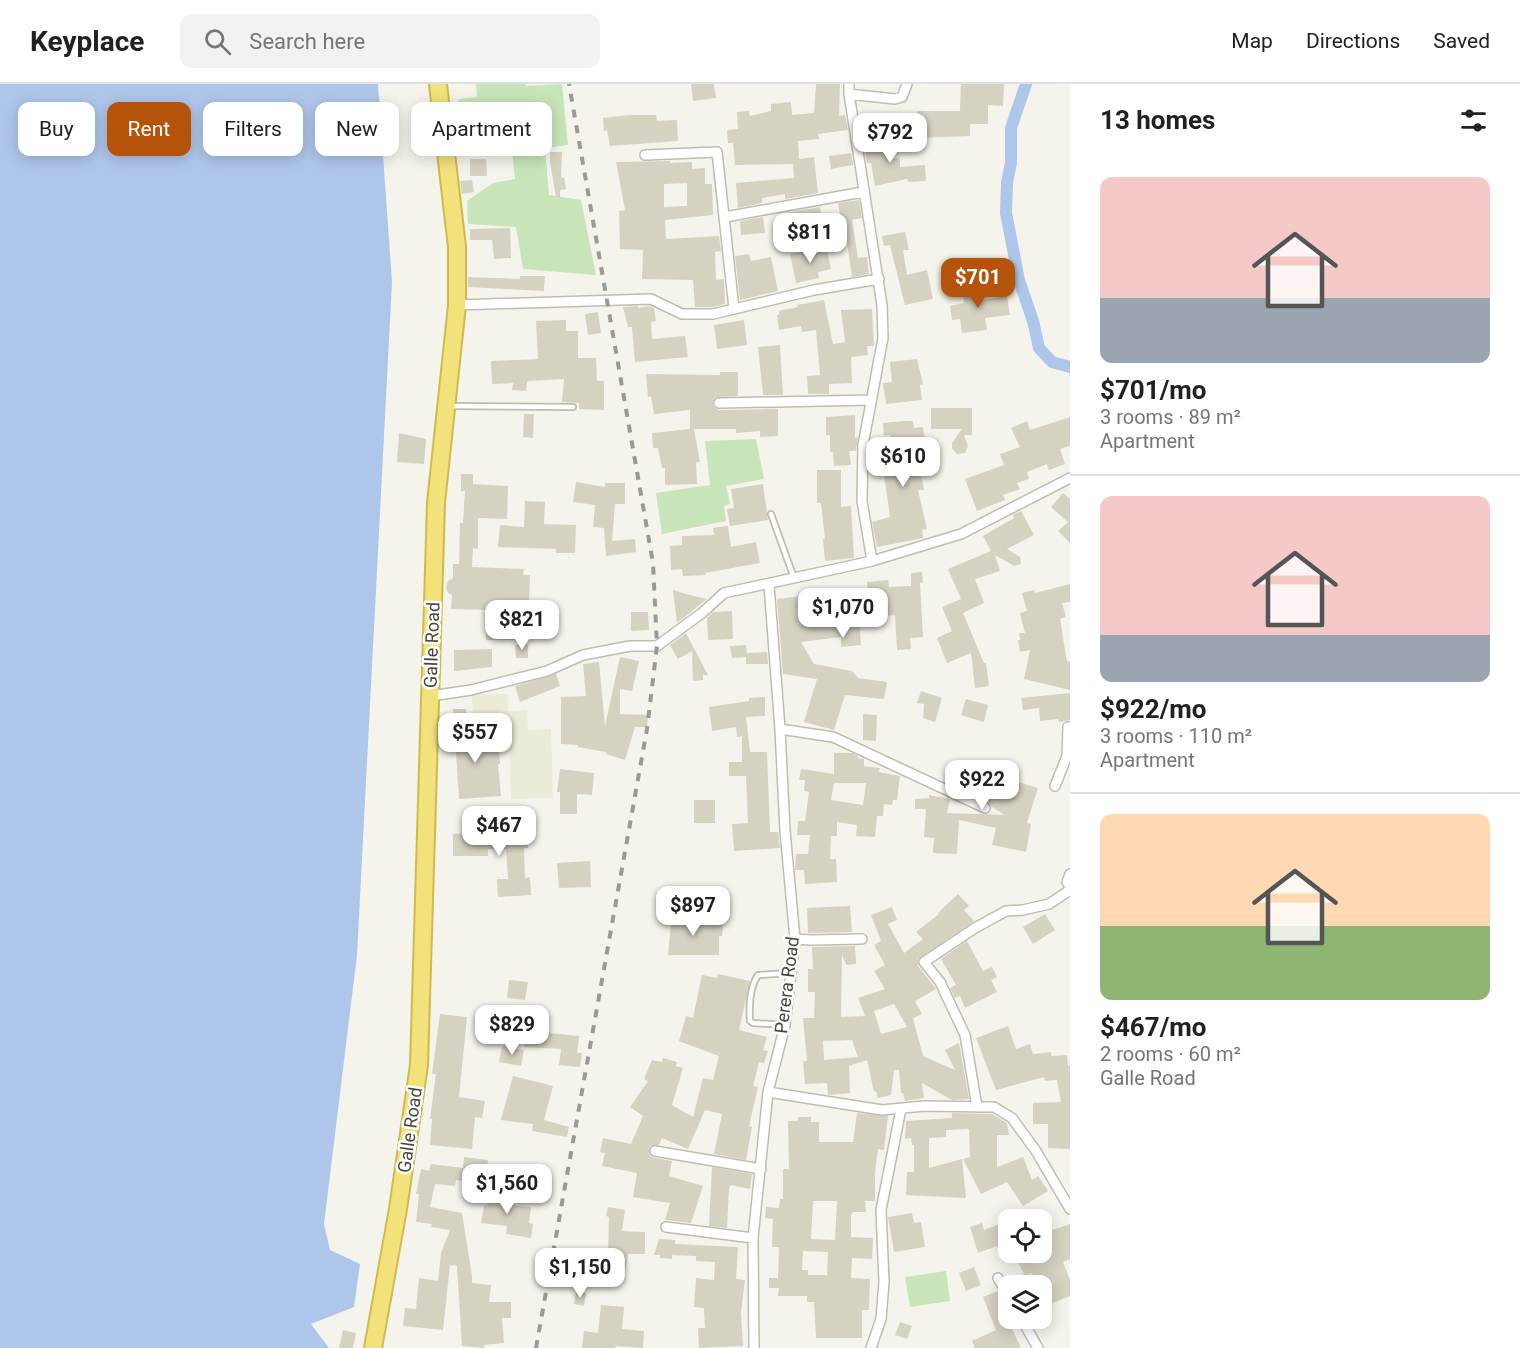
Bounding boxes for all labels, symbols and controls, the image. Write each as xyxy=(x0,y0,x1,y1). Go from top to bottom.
search box xyxy=(180,14,600,68)
text: Keyplace xyxy=(30,25,144,58)
icon: search xyxy=(201,25,234,58)
text: Search here xyxy=(249,29,365,54)
text: Map xyxy=(1231,29,1273,53)
text: Directions xyxy=(1306,29,1400,53)
text: Saved xyxy=(1433,29,1490,53)
chip: Buy xyxy=(18,102,95,156)
chip: Rent xyxy=(107,102,191,156)
chip: Filters xyxy=(203,102,303,156)
chip: New xyxy=(315,102,399,156)
chip: Apartment xyxy=(411,102,552,156)
icon: filters xyxy=(1457,104,1490,137)
text: 13 homes xyxy=(1100,105,1215,135)
pin: $792 xyxy=(854,113,926,164)
text: $792 xyxy=(867,120,913,144)
pin: $811 xyxy=(774,213,846,264)
icon: home xyxy=(1241,216,1349,324)
text: $811 xyxy=(787,220,833,244)
pin: $701 xyxy=(942,258,1014,309)
text: $701 xyxy=(955,265,1001,289)
text: $701/mo xyxy=(1100,375,1207,405)
text: 3 rooms · 89 m² xyxy=(1100,405,1241,429)
text: Apartment xyxy=(1100,429,1195,453)
pin: $610 xyxy=(867,437,939,488)
text: $610 xyxy=(880,444,926,468)
icon: home xyxy=(1241,535,1349,643)
pin: $1,070 xyxy=(794,588,892,639)
text: $1,070 xyxy=(812,595,874,619)
pin: $821 xyxy=(486,600,558,651)
street label: Galle Road xyxy=(420,602,443,688)
text: $821 xyxy=(499,607,545,631)
text: $922/mo xyxy=(1100,694,1207,724)
pin: $557 xyxy=(439,713,511,764)
text: $557 xyxy=(452,720,498,744)
text: 3 rooms · 110 m² xyxy=(1100,724,1252,748)
text: Apartment xyxy=(1100,748,1195,772)
pin: $922 xyxy=(946,760,1018,811)
text: $922 xyxy=(959,767,1005,791)
pin: $467 xyxy=(463,806,535,857)
text: $467 xyxy=(476,813,522,837)
icon: home xyxy=(1241,853,1349,961)
pin: $897 xyxy=(657,886,729,937)
text: $897 xyxy=(670,893,716,917)
street label: Perera Road xyxy=(770,935,803,1035)
pin: $829 xyxy=(476,1005,548,1056)
text: $829 xyxy=(489,1012,535,1036)
text: $467/mo xyxy=(1100,1012,1207,1042)
text: 2 rooms · 60 m² xyxy=(1100,1042,1241,1066)
text: Galle Road xyxy=(1100,1066,1196,1090)
street label: Galle Road xyxy=(393,1086,426,1174)
pin: $1,560 xyxy=(458,1164,556,1215)
text: $1,560 xyxy=(476,1171,538,1195)
map controls xyxy=(998,1209,1052,1329)
button: locate xyxy=(998,1209,1052,1263)
pin: $1,150 xyxy=(531,1248,629,1299)
text: $1,150 xyxy=(549,1255,611,1279)
button: layers xyxy=(998,1275,1052,1329)

